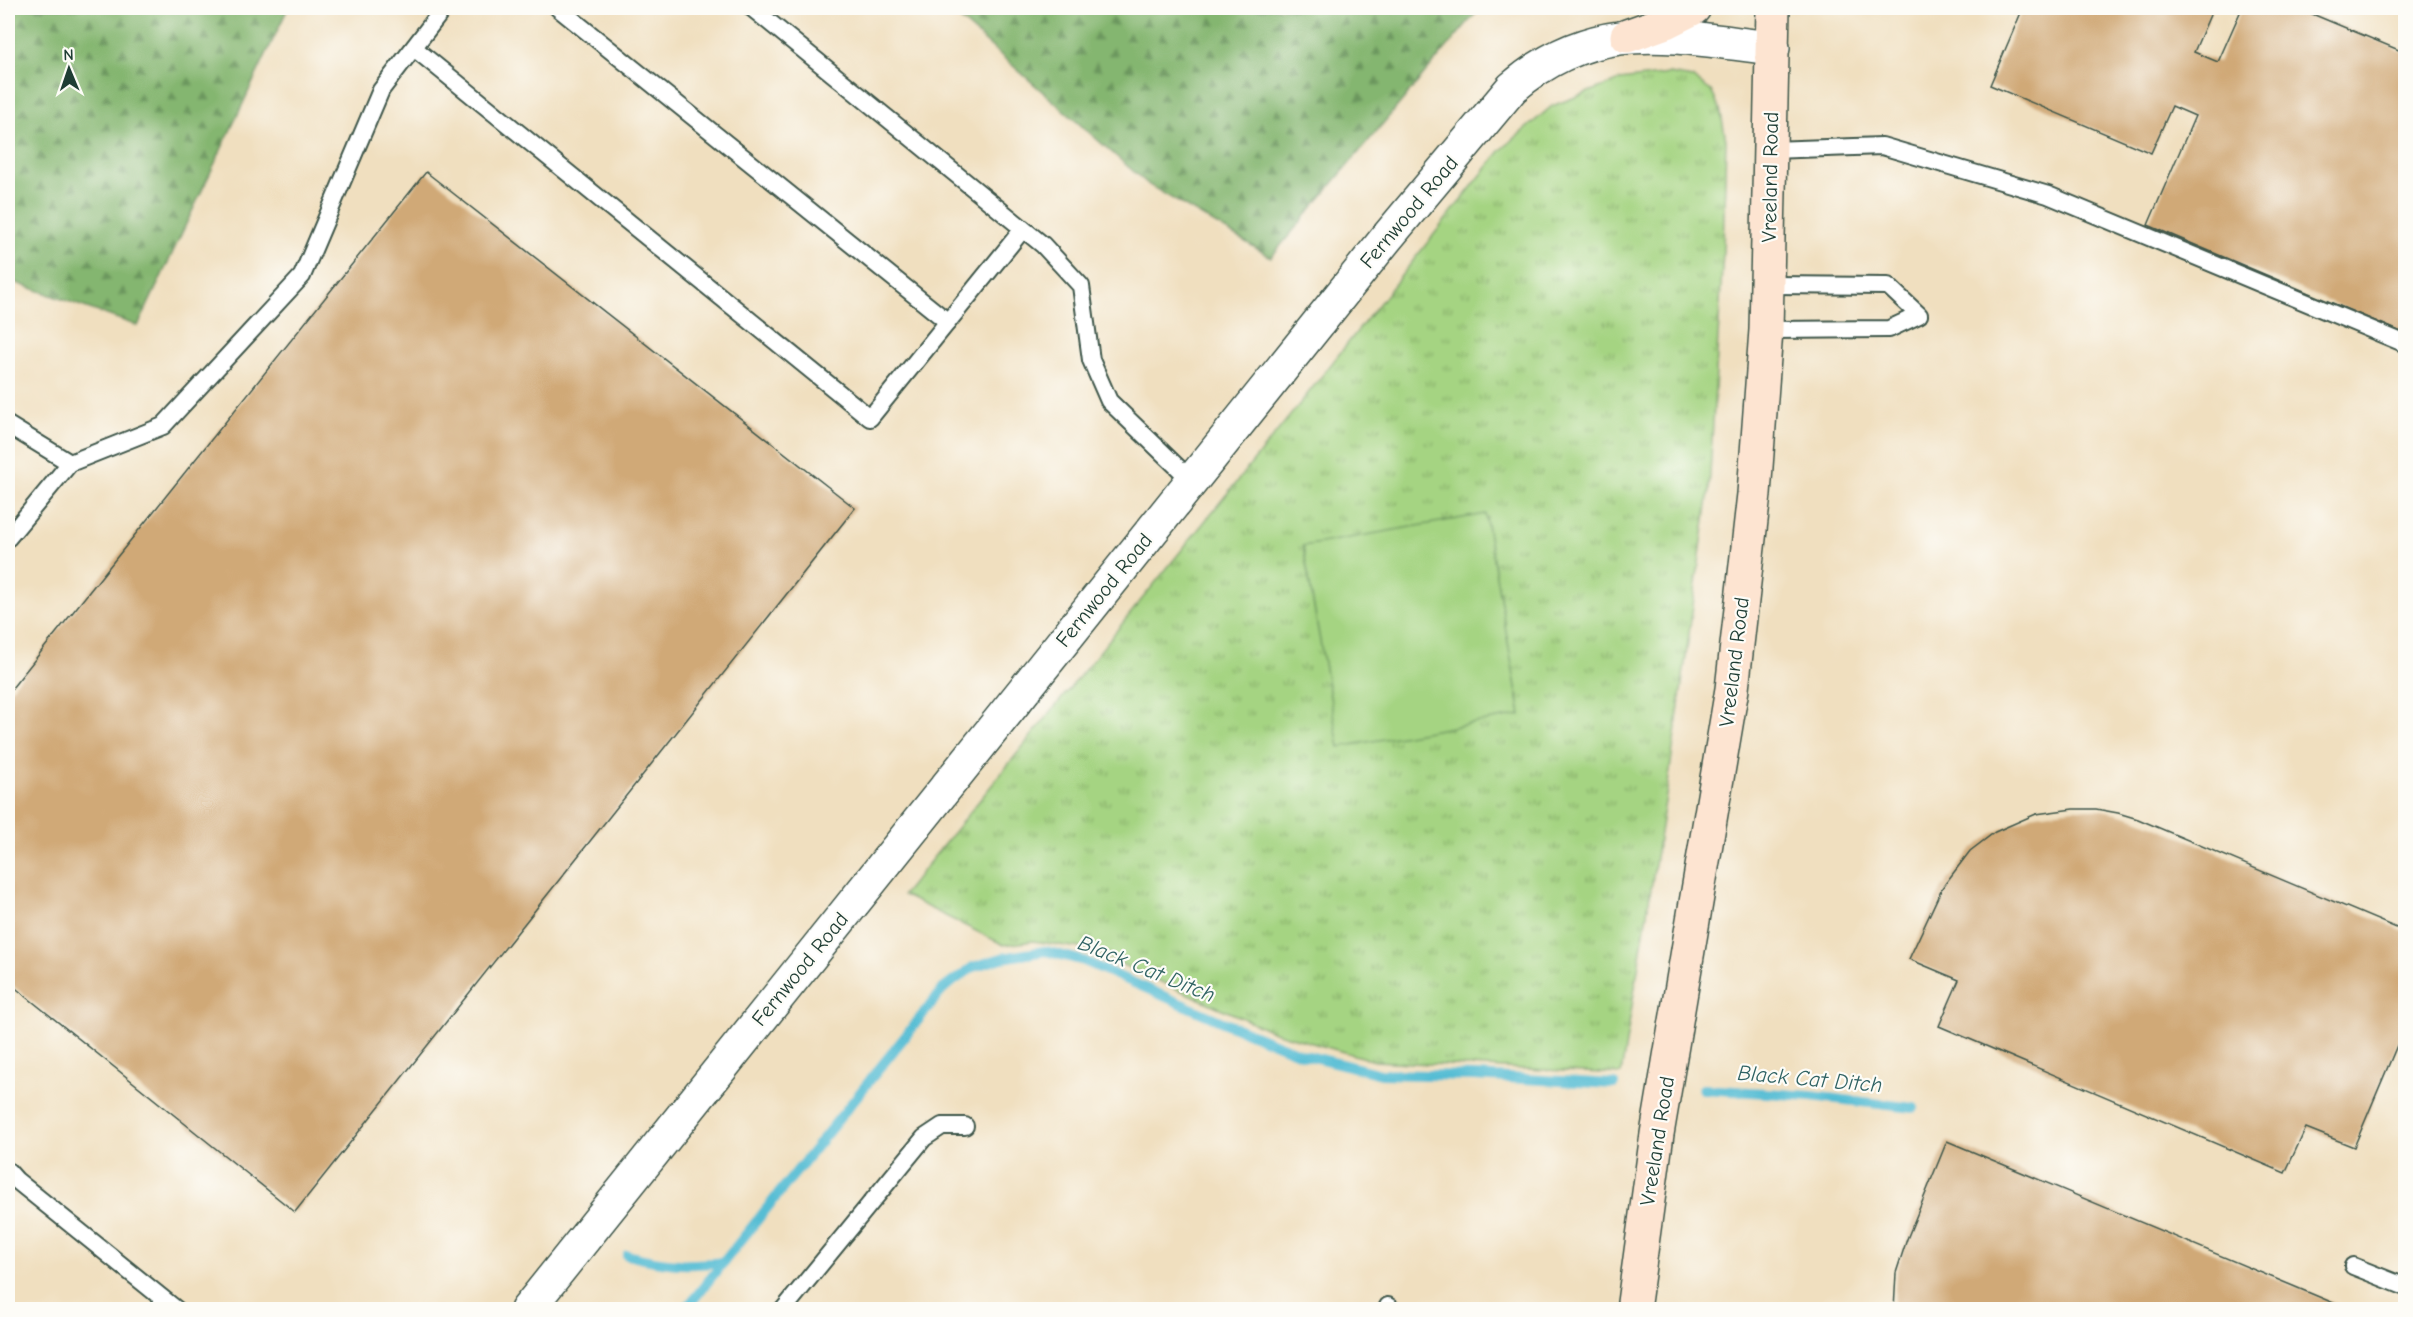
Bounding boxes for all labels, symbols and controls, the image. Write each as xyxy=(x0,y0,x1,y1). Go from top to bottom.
north arrow xyxy=(39,39,99,99)
text: N xyxy=(63,46,74,64)
street label: Vreeland Road xyxy=(1757,111,1783,243)
street label: Fernwood Road xyxy=(1355,151,1463,273)
street label: Fernwood Road xyxy=(1051,528,1157,652)
street label: Vreeland Road xyxy=(1714,596,1754,728)
street label: Fernwood Road xyxy=(747,907,853,1031)
water label: Black Cat Ditch xyxy=(1074,930,1219,1008)
water label: Black Cat Ditch xyxy=(1736,1060,1883,1098)
street label: Vreeland Road xyxy=(1635,1075,1679,1207)

